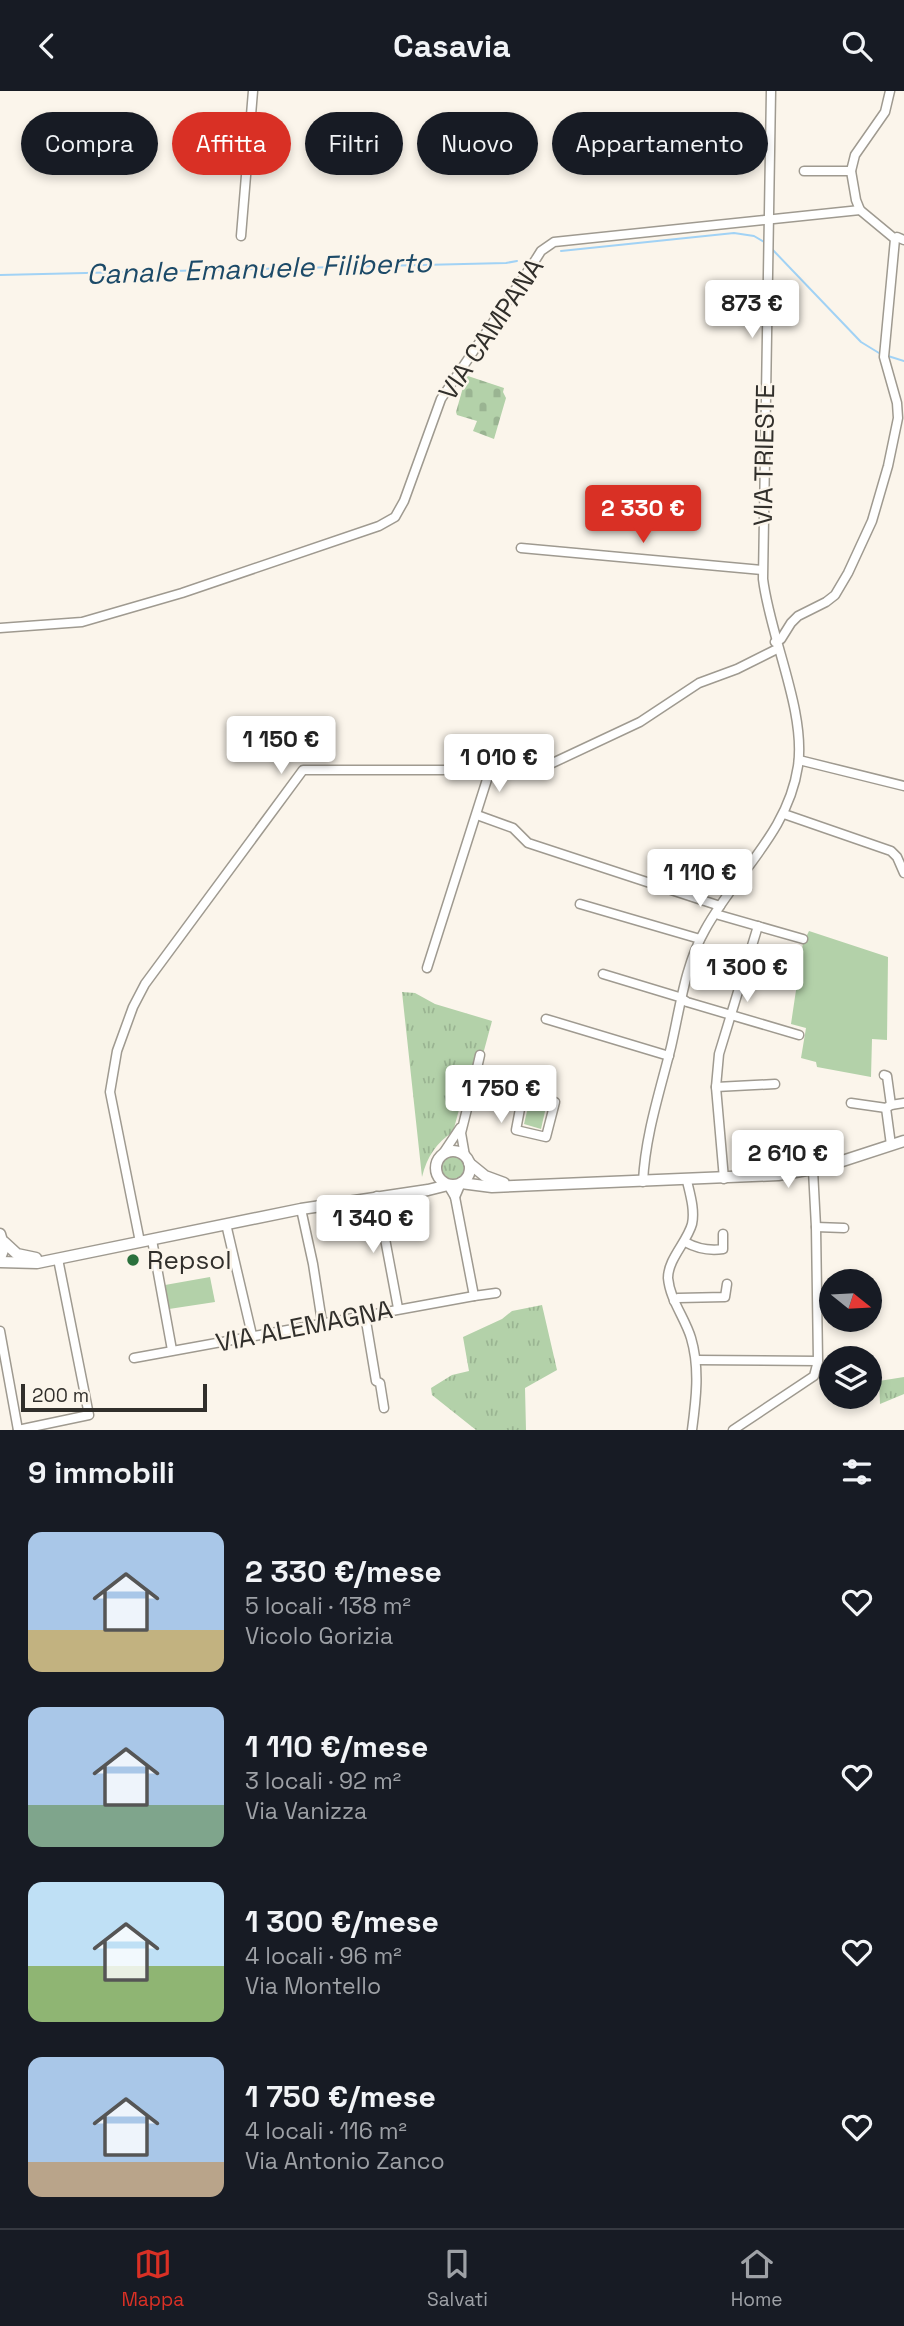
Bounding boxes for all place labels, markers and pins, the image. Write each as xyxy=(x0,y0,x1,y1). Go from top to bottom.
pin: 873 € xyxy=(703,281,801,340)
pin: 2 330 € xyxy=(578,485,708,545)
pin: 1 150 € xyxy=(216,717,346,776)
pin: 1 010 € xyxy=(434,735,564,794)
pin: 1 110 € xyxy=(635,849,765,909)
pin: 1 300 € xyxy=(682,944,812,1004)
pin: 1 750 € xyxy=(436,1065,566,1125)
pin: 2 610 € xyxy=(723,1131,853,1190)
pin: 1 340 € xyxy=(308,1195,438,1255)
place label: Repsol xyxy=(147,1243,232,1277)
marker: Repsol xyxy=(125,1252,141,1268)

